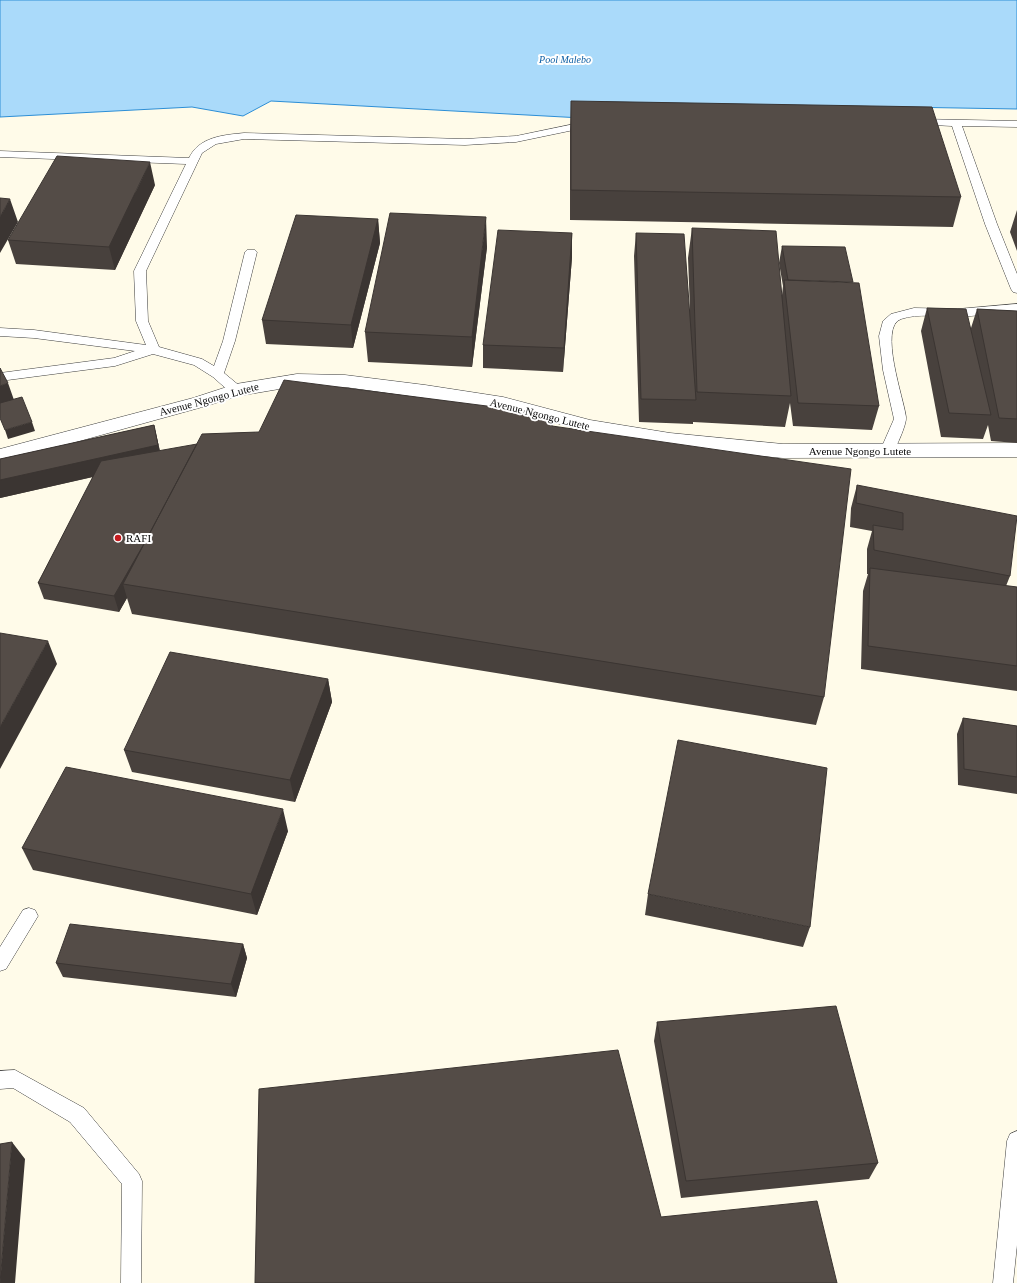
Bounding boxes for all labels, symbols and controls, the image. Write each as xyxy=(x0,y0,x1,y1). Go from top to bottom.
water label: Pool Malebo xyxy=(538,54,591,65)
street label: Avenue Ngongo Lutete xyxy=(158,380,260,418)
street label: Avenue Ngongo Lutete xyxy=(489,396,591,432)
street label: Avenue Ngongo Lutete xyxy=(809,445,911,457)
place label: RAFI xyxy=(126,532,151,544)
marker: RAFI xyxy=(113,533,123,543)

